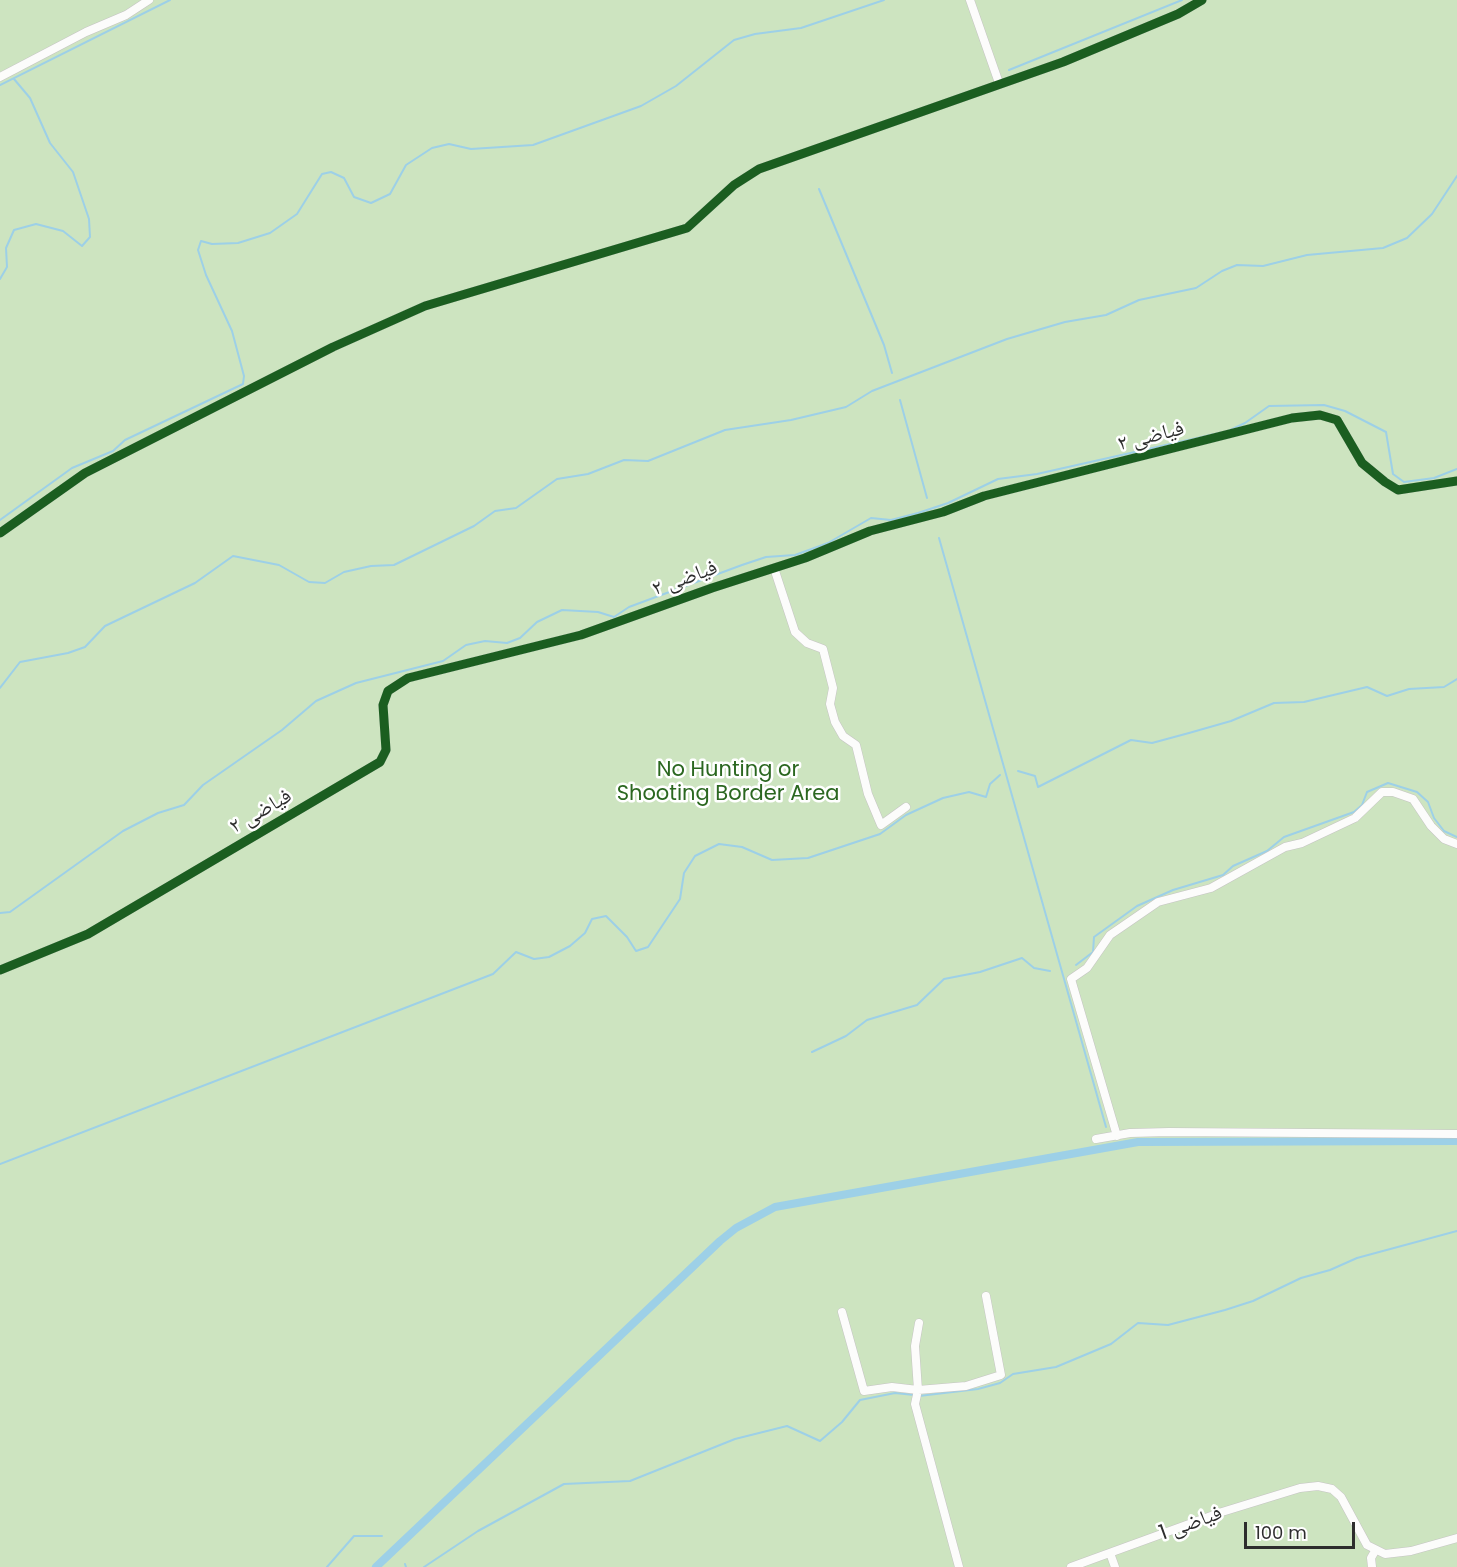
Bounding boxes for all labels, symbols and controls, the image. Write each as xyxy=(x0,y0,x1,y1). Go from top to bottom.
street label: فیاضی ۲ xyxy=(1115,417,1187,457)
street label: فیاضی ۲ xyxy=(649,556,721,602)
park label: No Hunting or Shooting Border Area xyxy=(617,758,839,808)
street label: فیاضی ۲ xyxy=(225,784,297,840)
street label: فیاضی 1 xyxy=(1156,1501,1226,1547)
scale bar xyxy=(1247,1510,1358,1548)
text: 100 m xyxy=(1255,1520,1307,1545)

